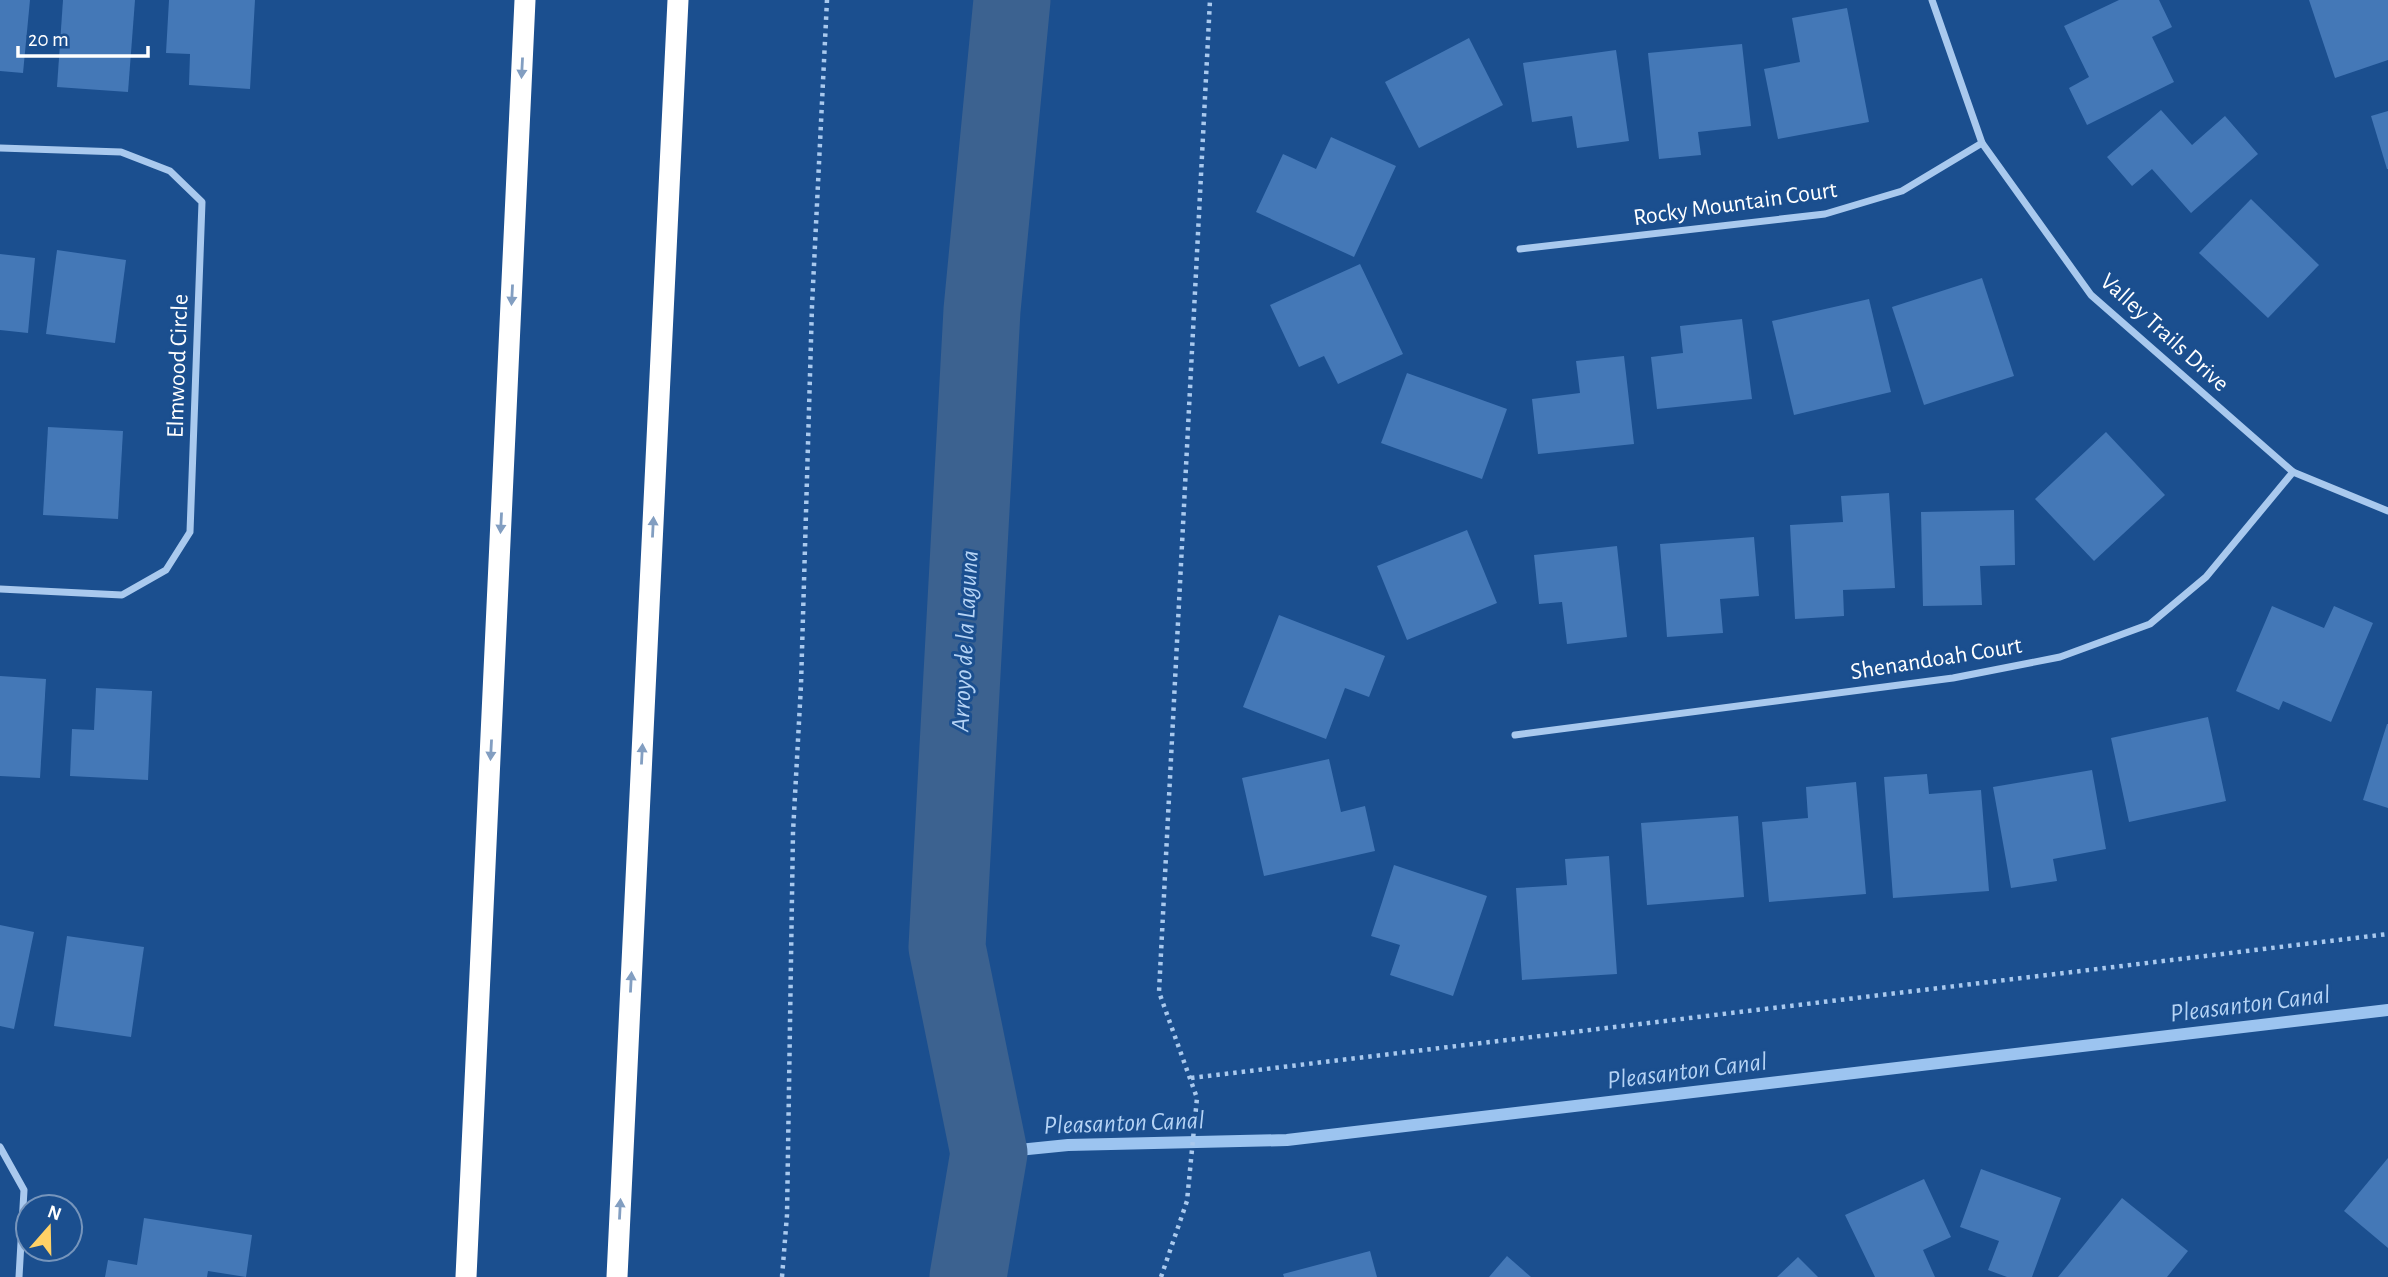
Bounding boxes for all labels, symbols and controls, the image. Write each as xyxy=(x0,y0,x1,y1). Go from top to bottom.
scale bar xyxy=(18,14,147,58)
text: 20 m xyxy=(28,29,69,50)
one-way arrow xyxy=(517,57,528,79)
street label: Rocky Mountain Court xyxy=(1632,178,1839,230)
street label: Valley Trails Drive xyxy=(2095,269,2233,396)
one-way arrow xyxy=(506,285,517,307)
street label: Elmwood Circle xyxy=(163,294,193,439)
one-way arrow xyxy=(496,512,507,534)
one-way arrow xyxy=(648,516,659,538)
water label: Arroyo de la Laguna xyxy=(947,550,983,734)
street label: Shenandoah Court xyxy=(1849,634,2024,684)
one-way arrow xyxy=(485,739,496,761)
one-way arrow xyxy=(637,743,648,765)
one-way arrow xyxy=(626,970,637,992)
water label: Pleasanton Canal xyxy=(2169,981,2332,1027)
water label: Pleasanton Canal xyxy=(1606,1048,1769,1094)
water label: Pleasanton Canal xyxy=(1043,1107,1205,1139)
north arrow xyxy=(14,1193,84,1263)
one-way arrow xyxy=(615,1198,626,1220)
text: N xyxy=(45,1202,64,1225)

